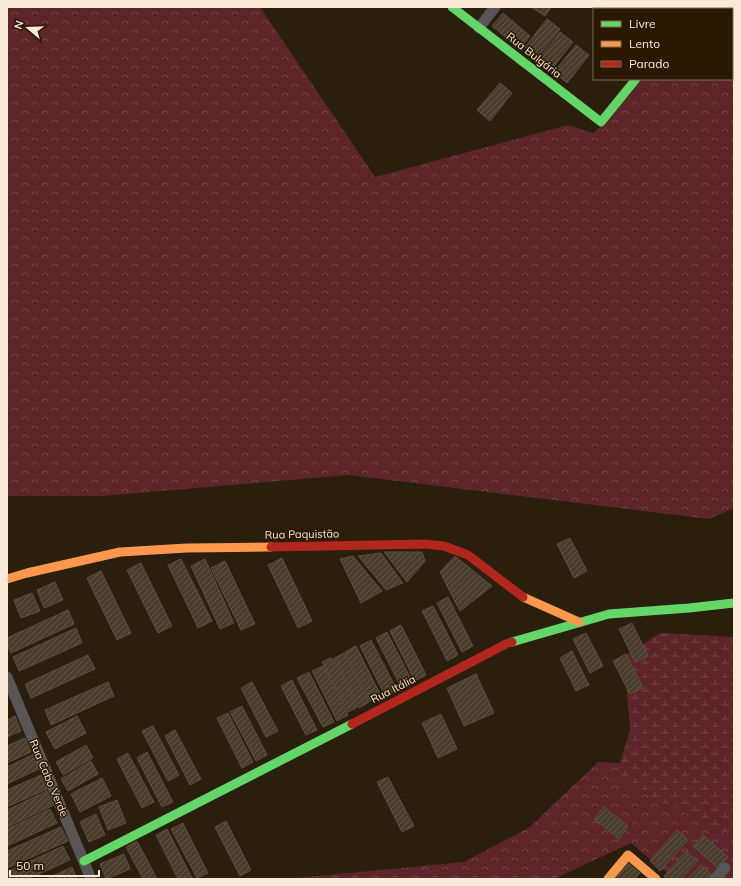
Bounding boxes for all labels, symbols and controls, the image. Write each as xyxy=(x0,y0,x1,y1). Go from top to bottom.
north arrow xyxy=(8,8,48,48)
legend xyxy=(593,8,733,80)
text: Livre xyxy=(629,16,656,31)
text: N xyxy=(11,19,27,31)
street label: Rua Bulgária xyxy=(504,29,564,81)
text: Lento xyxy=(629,36,660,51)
text: Parado xyxy=(629,56,669,71)
street label: Rua Paquistão xyxy=(265,526,339,542)
street label: Rua Itália xyxy=(368,672,418,706)
street label: Rua Cabo Verde xyxy=(26,737,72,819)
scale bar xyxy=(10,852,99,878)
text: 50 m xyxy=(16,858,44,873)

